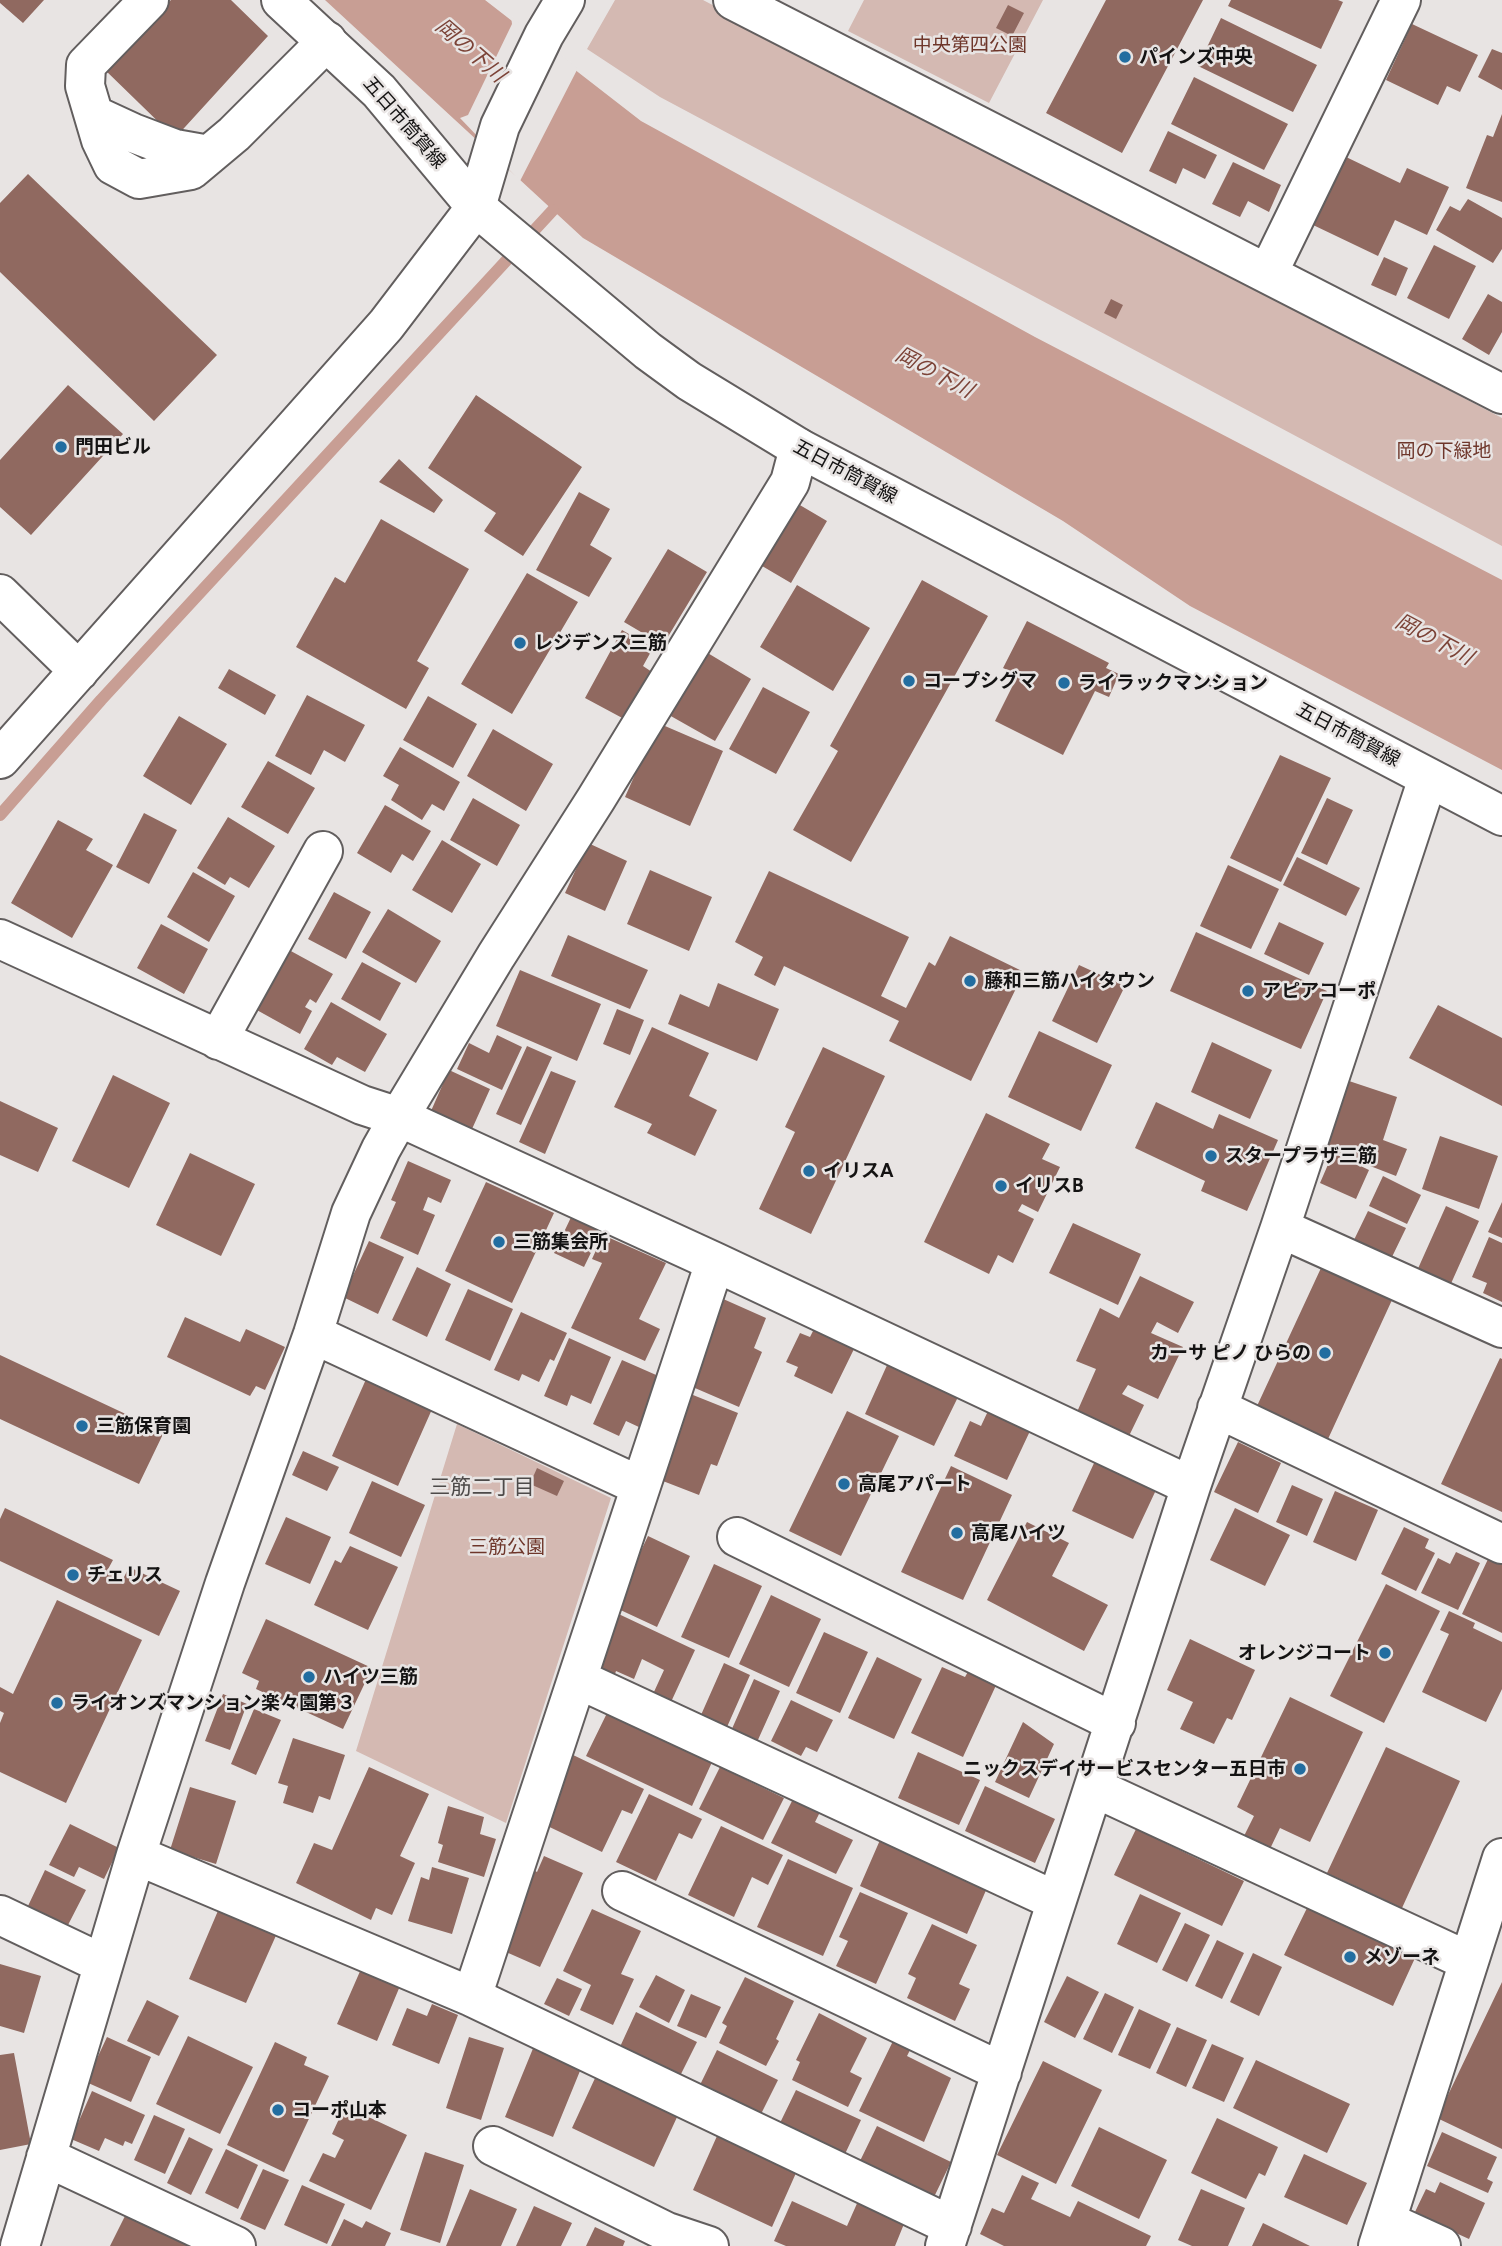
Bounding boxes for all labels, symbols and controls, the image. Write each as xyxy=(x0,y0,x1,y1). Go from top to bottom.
water label: 岡の下川 xyxy=(430,14,510,88)
park label: 中央第四公園 xyxy=(913,34,1027,56)
place label: パインズ中央 xyxy=(1139,46,1253,68)
marker: パインズ中央 xyxy=(1117,49,1133,65)
street label: 五日市筒賀線 xyxy=(358,73,450,173)
water label: 岡の下川 xyxy=(891,342,977,404)
street label: 五日市筒賀線 xyxy=(789,435,901,509)
place label: 門田ビル xyxy=(75,436,151,458)
marker: 門田ビル xyxy=(53,439,69,455)
park label: 岡の下緑地 xyxy=(1397,440,1491,462)
water label: 岡の下川 xyxy=(1391,609,1477,671)
place label: レジデンス三筋 xyxy=(534,632,667,654)
marker: レジデンス三筋 xyxy=(512,635,528,651)
place label: コープシグマ xyxy=(923,670,1037,692)
place label: ライラックマンション xyxy=(1078,672,1268,694)
marker: コープシグマ xyxy=(901,673,917,689)
marker: ライラックマンション xyxy=(1056,675,1072,691)
street label: 五日市筒賀線 xyxy=(1292,698,1404,772)
place label: 藤和三筋ハイタウン xyxy=(984,970,1155,992)
marker: 藤和三筋ハイタウン xyxy=(962,973,978,989)
place label: アピアコーポ xyxy=(1262,980,1376,1002)
marker: アピアコーポ xyxy=(1240,983,1256,999)
place label: スタープラザ三筋 xyxy=(1225,1145,1377,1167)
marker: スタープラザ三筋 xyxy=(1203,1148,1219,1164)
place label: イリスA xyxy=(823,1160,894,1182)
marker: イリスA xyxy=(801,1163,817,1179)
place label: イリスB xyxy=(1015,1175,1084,1197)
marker: イリスB xyxy=(993,1178,1009,1194)
place label: 三筋集会所 xyxy=(513,1231,608,1253)
marker: 三筋集会所 xyxy=(491,1234,507,1250)
place label: カーサ ピノ ひらの xyxy=(1150,1342,1311,1364)
marker: カーサ ピノ ひらの xyxy=(1317,1345,1333,1361)
place label: 三筋保育園 xyxy=(96,1415,191,1437)
marker: 三筋保育園 xyxy=(74,1418,90,1434)
place label: 高尾アパート xyxy=(858,1473,972,1495)
district label: 三筋二丁目 xyxy=(430,1475,534,1501)
marker: 高尾アパート xyxy=(836,1476,852,1492)
place label: 高尾ハイツ xyxy=(971,1522,1066,1544)
marker: 高尾ハイツ xyxy=(949,1525,965,1541)
park label: 三筋公園 xyxy=(469,1536,545,1558)
place label: チェリス xyxy=(87,1564,163,1586)
marker: チェリス xyxy=(65,1567,81,1583)
place label: オレンジコート xyxy=(1238,1642,1371,1664)
marker: オレンジコート xyxy=(1377,1645,1393,1661)
place label: ハイツ三筋 xyxy=(323,1666,418,1688)
marker: ハイツ三筋 xyxy=(301,1669,317,1685)
place label: ライオンズマンション楽々園第３ xyxy=(71,1692,356,1714)
marker: ライオンズマンション楽々園第３ xyxy=(49,1695,65,1711)
place label: ニックスデイサービスセンター五日市 xyxy=(963,1758,1286,1780)
marker: ニックスデイサービスセンター五日市 xyxy=(1292,1761,1308,1777)
place label: メゾーネ xyxy=(1364,1946,1440,1968)
marker: メゾーネ xyxy=(1342,1949,1358,1965)
place label: コーポ山本 xyxy=(292,2099,387,2121)
marker: コーポ山本 xyxy=(270,2102,286,2118)

